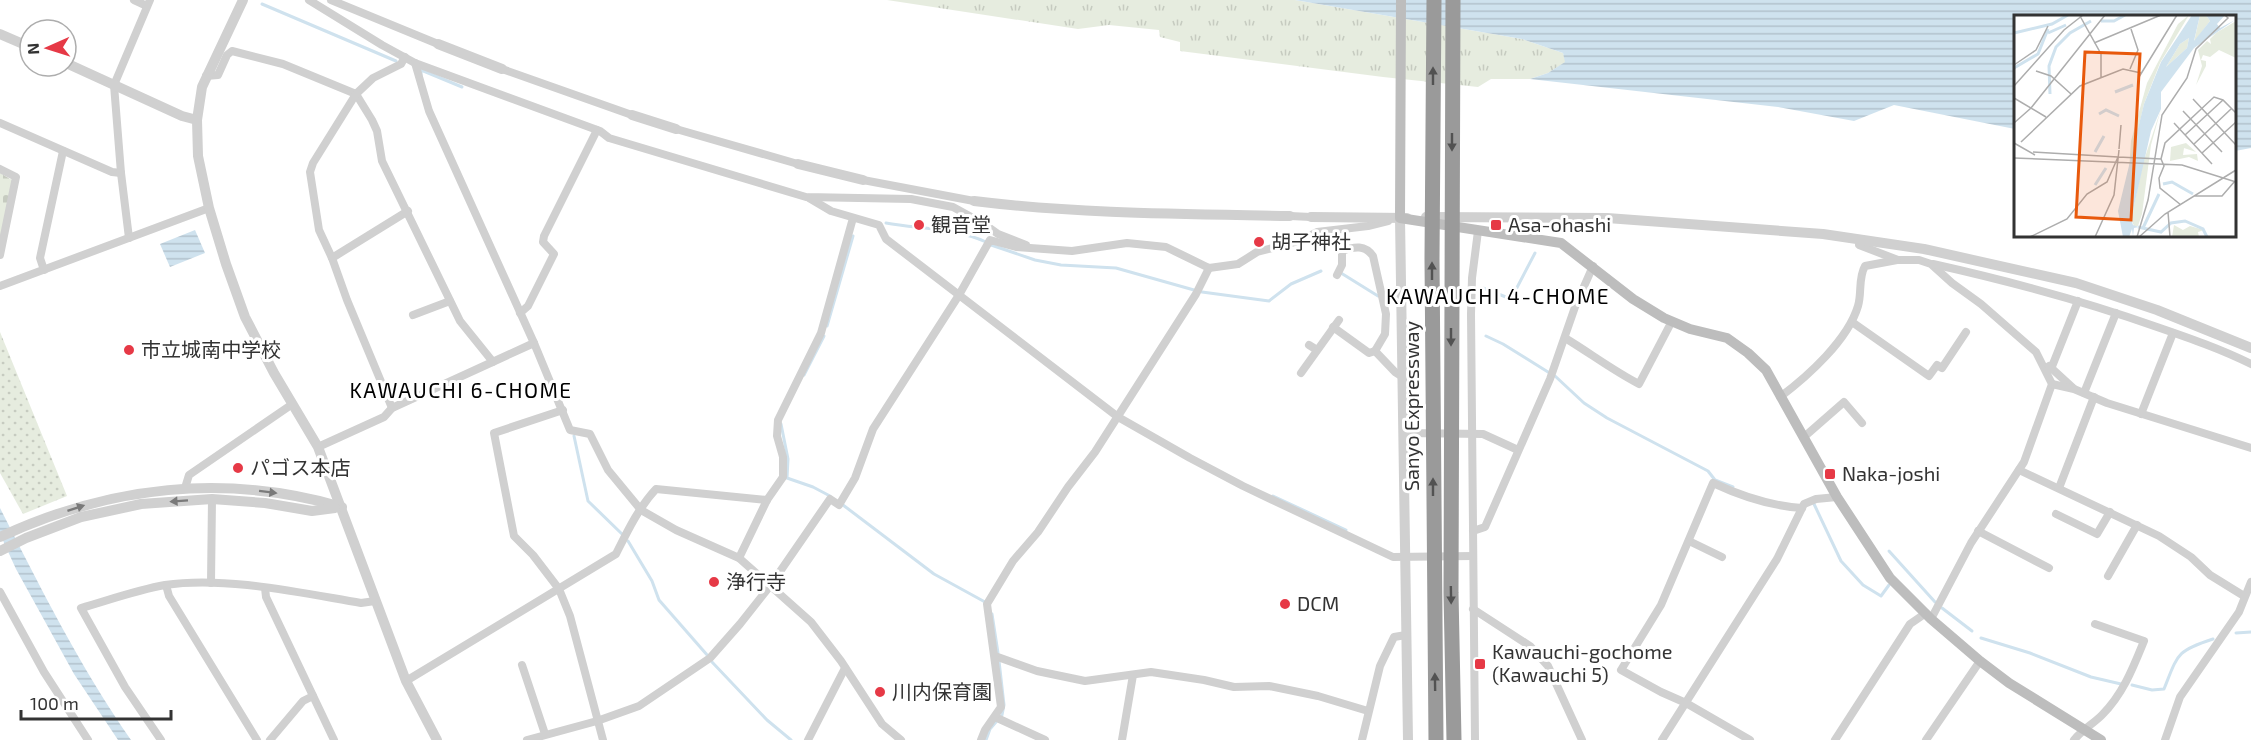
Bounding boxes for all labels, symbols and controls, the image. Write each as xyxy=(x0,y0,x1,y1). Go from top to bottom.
inset map xyxy=(2014,15,2236,237)
north arrow xyxy=(18,18,78,78)
text: N xyxy=(23,43,42,55)
one-way arrow xyxy=(1428,66,1438,85)
one-way arrow xyxy=(1447,133,1457,152)
place label: 観音堂 xyxy=(931,212,991,236)
place label: Asa-ohashi xyxy=(1508,212,1611,236)
marker: 観音堂 xyxy=(912,218,926,232)
marker: Asa-ohashi xyxy=(1489,218,1503,232)
place label: 胡子神社 xyxy=(1271,229,1351,253)
marker: 胡子神社 xyxy=(1252,235,1266,249)
one-way arrow xyxy=(1427,261,1437,280)
district label: KAWAUCHI 4-CHOME xyxy=(1386,283,1610,308)
street label: Sanyo Expressway xyxy=(1399,320,1423,491)
one-way arrow xyxy=(1446,328,1456,347)
place label: 市立城南中学校 xyxy=(141,337,281,361)
marker: 市立城南中学校 xyxy=(122,343,136,357)
district label: KAWAUCHI 6-CHOME xyxy=(349,377,573,402)
place label: パゴス本店 xyxy=(250,455,350,479)
marker: パゴス本店 xyxy=(231,461,245,475)
place label: Naka-joshi xyxy=(1842,461,1940,485)
marker: Naka-joshi xyxy=(1823,467,1837,481)
one-way arrow xyxy=(1428,477,1438,496)
one-way arrow xyxy=(259,487,278,496)
one-way arrow xyxy=(170,496,189,506)
one-way arrow xyxy=(67,503,85,513)
place label: 浄行寺 xyxy=(726,569,786,593)
marker: 浄行寺 xyxy=(707,575,721,589)
one-way arrow xyxy=(1446,586,1456,605)
place label: DCM xyxy=(1297,591,1339,615)
marker: DCM xyxy=(1278,597,1292,611)
place label: Kawauchi-gochome (Kawauchi 5) xyxy=(1492,639,1672,686)
marker: Kawauchi-gochome (Kawauchi 5) xyxy=(1473,657,1487,671)
one-way arrow xyxy=(1430,672,1440,691)
place label: 川内保育園 xyxy=(892,679,992,703)
scale bar xyxy=(21,683,171,721)
marker: 川内保育園 xyxy=(873,685,887,699)
text: 100 m xyxy=(30,692,79,714)

